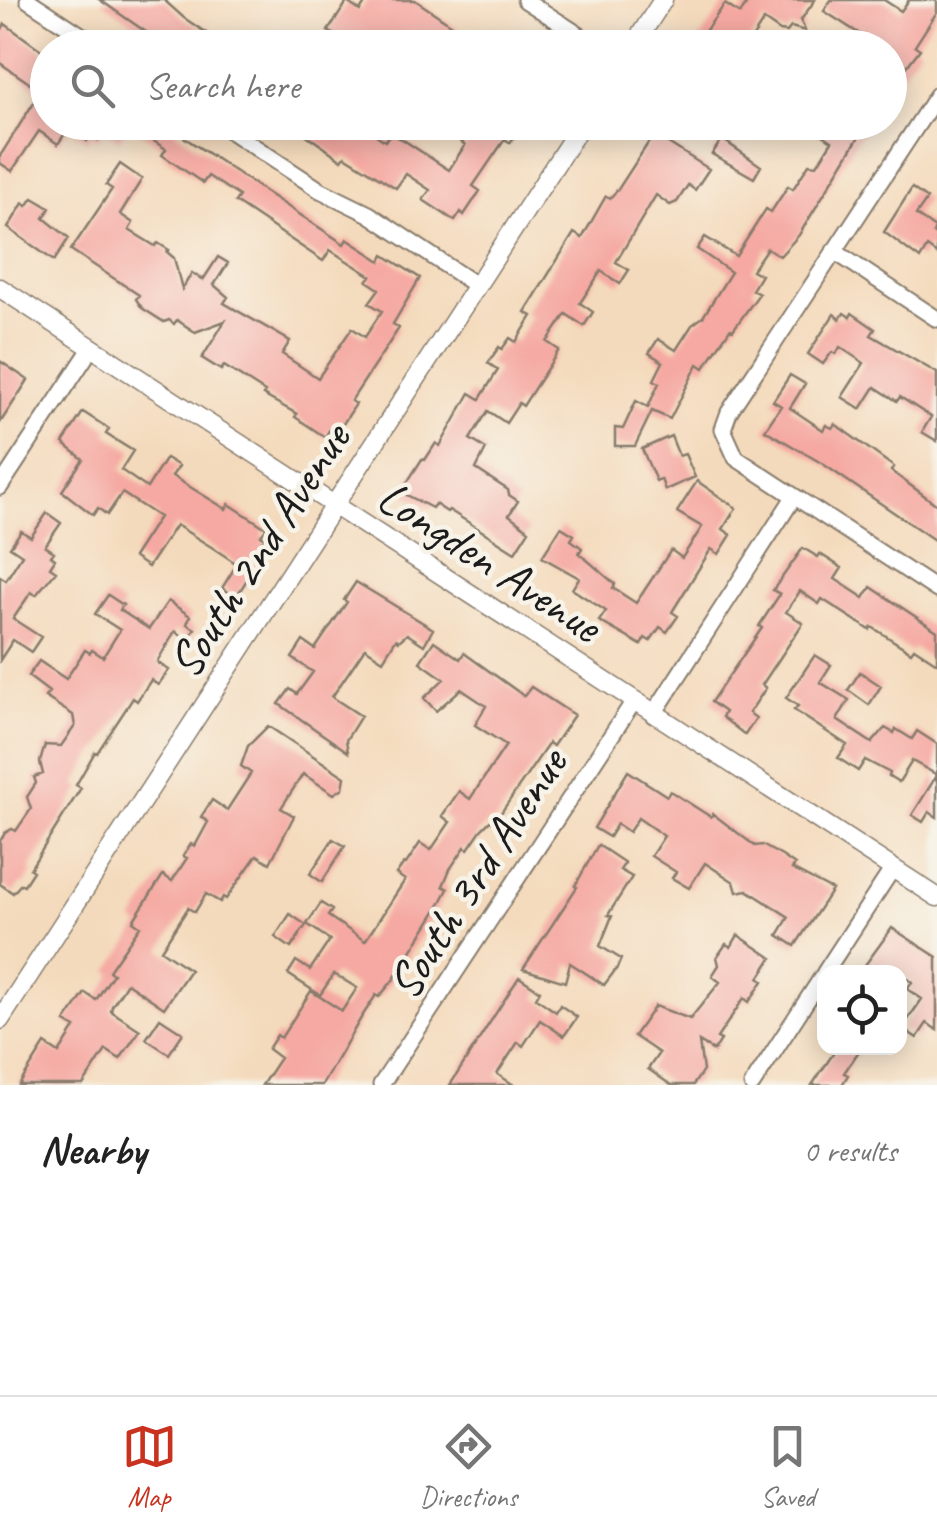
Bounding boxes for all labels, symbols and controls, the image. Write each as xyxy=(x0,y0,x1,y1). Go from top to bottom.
search box xyxy=(30,30,907,140)
icon: search xyxy=(65,58,120,113)
text: Search here xyxy=(145,62,300,109)
street label: South 2nd Avenue xyxy=(154,409,365,689)
street label: Longden Avenue xyxy=(366,466,615,657)
street label: South 3rd Avenue xyxy=(374,734,582,1010)
map controls xyxy=(817,965,907,1055)
button: locate xyxy=(817,965,907,1055)
text: Nearby xyxy=(40,1124,146,1177)
text: 0 results xyxy=(803,1130,897,1171)
tab: Map xyxy=(122,1419,177,1514)
tab: Directions xyxy=(420,1419,517,1514)
tab: Saved xyxy=(760,1419,815,1514)

